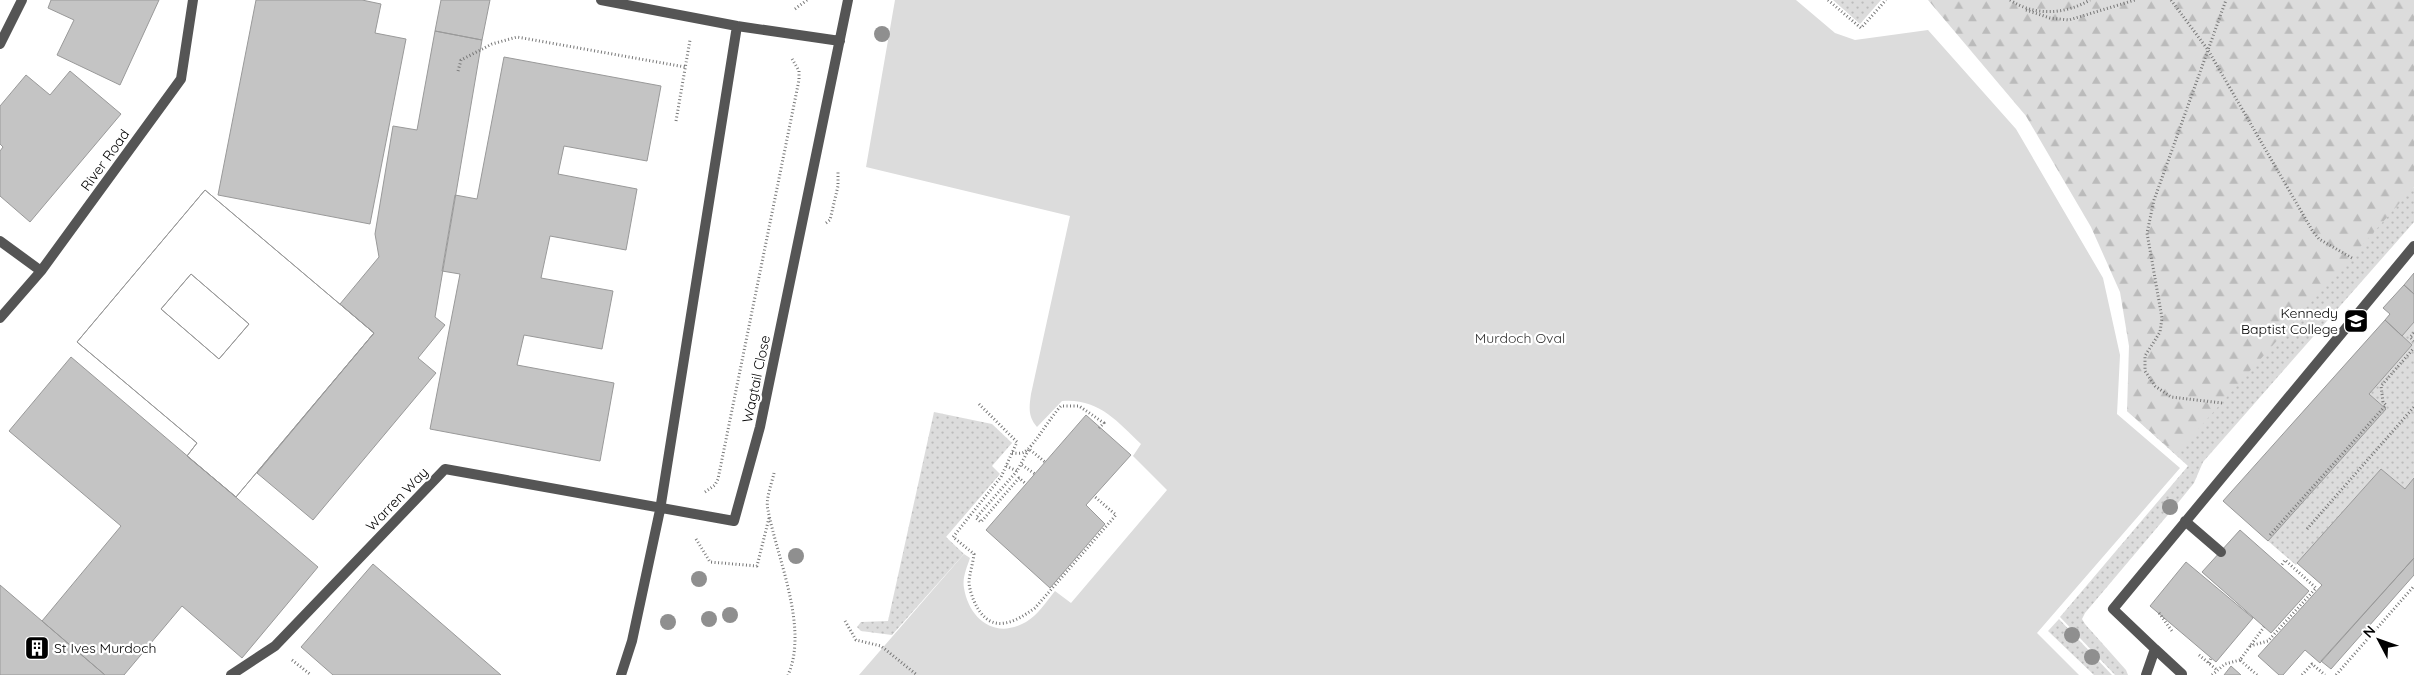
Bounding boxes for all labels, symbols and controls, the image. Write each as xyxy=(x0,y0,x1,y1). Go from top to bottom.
street label: River Road xyxy=(77,126,133,194)
place label: Kennedy Baptist College xyxy=(2241,304,2338,338)
school or university icon: Kennedy Baptist College xyxy=(2343,308,2369,334)
park label: Murdoch Oval xyxy=(1475,329,1565,347)
street label: Wagtail Close xyxy=(738,333,774,424)
street label: Warren Way xyxy=(362,463,432,535)
north arrow xyxy=(2354,615,2404,665)
text: N xyxy=(2359,622,2379,641)
building icon: St Ives Murdoch xyxy=(24,635,50,661)
place label: St Ives Murdoch xyxy=(54,639,156,657)

